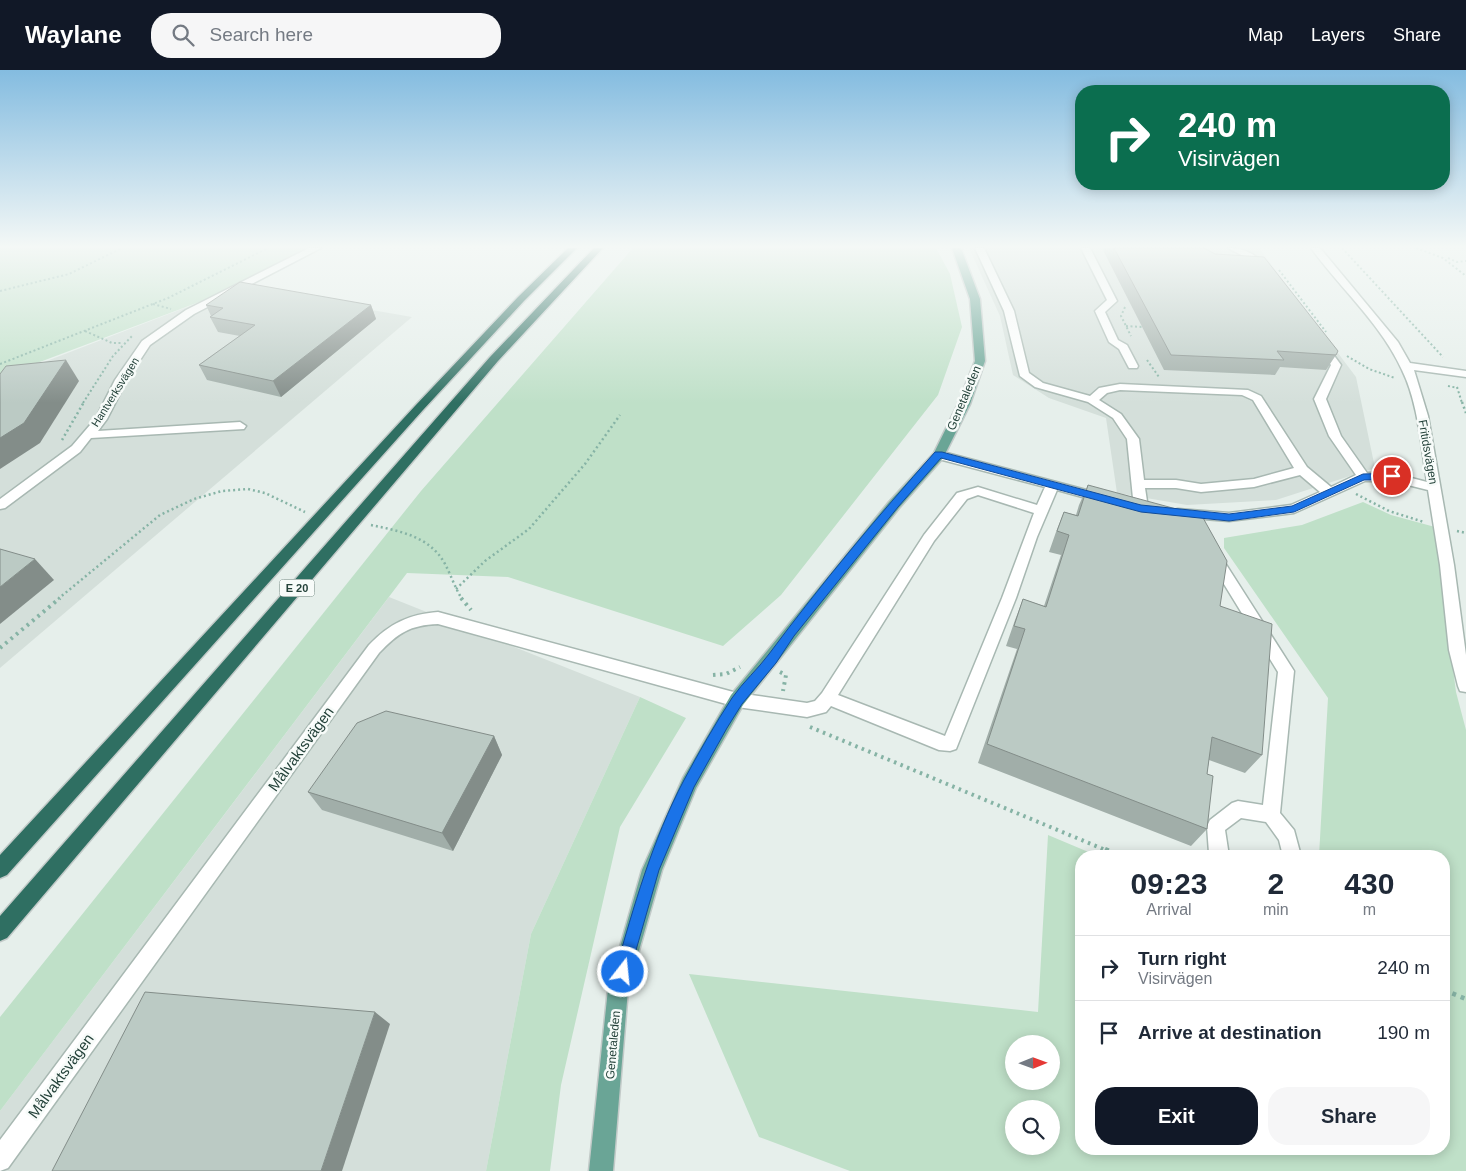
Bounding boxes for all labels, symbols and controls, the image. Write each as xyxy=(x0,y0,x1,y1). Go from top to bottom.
search box xyxy=(151,13,501,58)
text: Waylane xyxy=(25,21,121,48)
icon: search xyxy=(169,21,197,49)
text: Search here xyxy=(209,24,313,45)
text: Map xyxy=(1248,25,1283,45)
text: Layers xyxy=(1311,25,1365,45)
text: Share xyxy=(1393,25,1441,45)
icon: right xyxy=(1095,105,1160,170)
text: 240 m xyxy=(1178,105,1277,144)
text: Visirvägen xyxy=(1178,146,1280,171)
street label: Hantverksvägen xyxy=(89,355,141,429)
street label: Genetaleden xyxy=(944,364,984,432)
street label: Fritidsvägen xyxy=(1415,419,1441,485)
pin xyxy=(1371,455,1413,497)
icon: arrive xyxy=(1378,462,1406,490)
road number: E 20 xyxy=(280,579,314,596)
street label: Målvaktsvägen xyxy=(264,703,337,794)
text: 09:23 xyxy=(1131,867,1207,900)
text: 2 xyxy=(1267,867,1284,900)
text: 430 xyxy=(1344,867,1394,900)
text: Arrival xyxy=(1146,901,1192,918)
text: min xyxy=(1263,901,1289,918)
text: m xyxy=(1363,901,1376,918)
position arrow xyxy=(596,945,648,997)
text: Turn right xyxy=(1138,948,1226,969)
icon: right xyxy=(1095,954,1123,982)
text: 240 m xyxy=(1377,957,1430,978)
text: Visirvägen xyxy=(1138,970,1212,987)
street label: Genetaleden xyxy=(603,1010,623,1080)
icon: arrive xyxy=(1095,1019,1123,1047)
text: Arrive at destination xyxy=(1138,1022,1322,1043)
text: 190 m xyxy=(1377,1022,1430,1043)
street label: Målvaktsvägen xyxy=(24,1030,97,1121)
north arrow xyxy=(1005,1035,1060,1090)
map controls xyxy=(1005,1035,1060,1155)
button: Exit xyxy=(1095,1087,1258,1145)
button: Share xyxy=(1268,1087,1430,1145)
button: search xyxy=(1005,1100,1060,1155)

